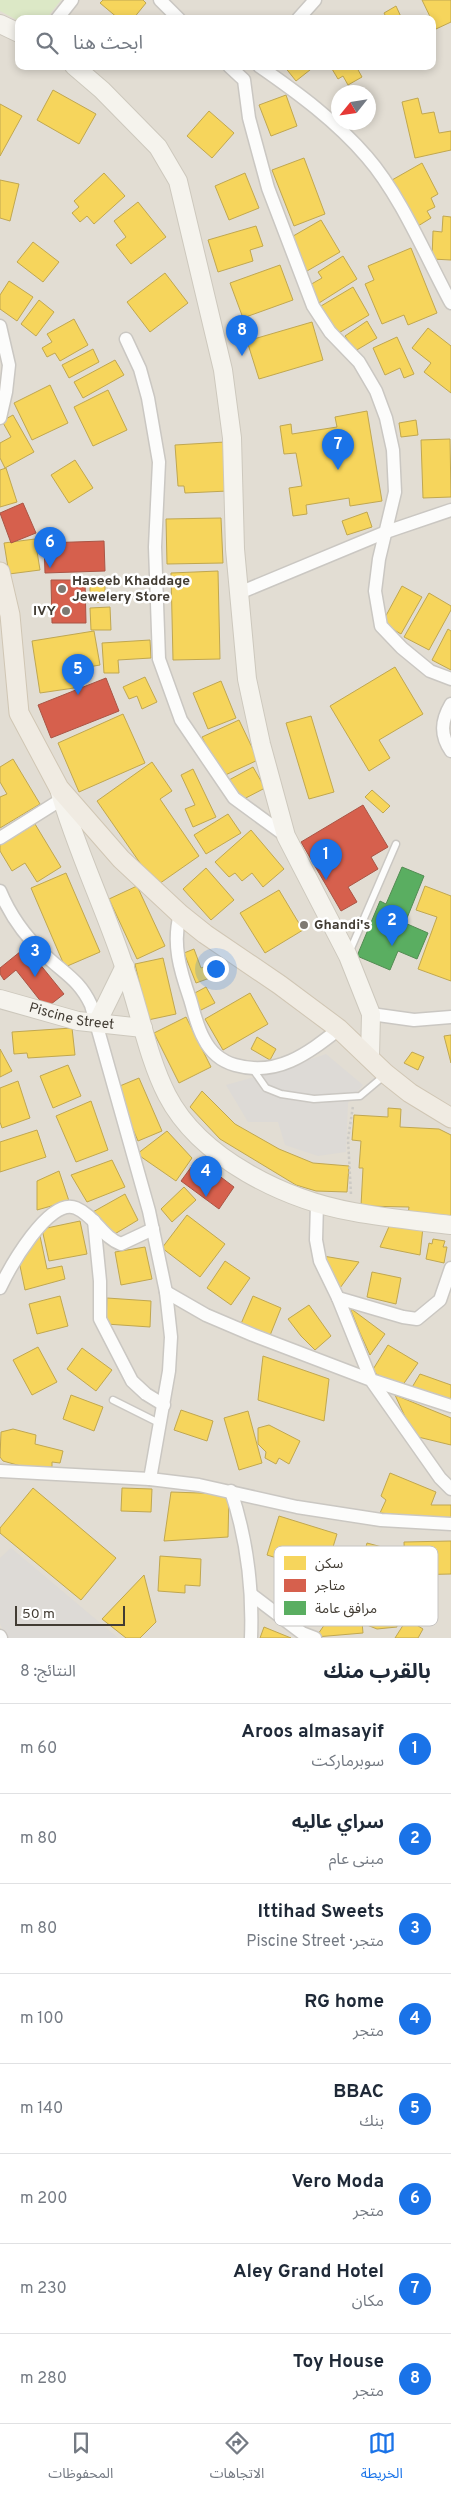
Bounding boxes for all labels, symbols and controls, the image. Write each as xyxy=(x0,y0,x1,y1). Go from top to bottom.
search box xyxy=(15,15,436,70)
icon: search xyxy=(33,29,61,57)
text: ابحث هنا xyxy=(73,32,143,56)
north arrow xyxy=(331,85,376,130)
pin: 8 xyxy=(226,315,258,356)
pin: 7 xyxy=(322,429,354,470)
pin: 6 xyxy=(34,527,66,568)
place label: Haseeb Khaddage Jewelery Store xyxy=(72,573,190,606)
marker: Haseeb Khaddage Jewelery Store xyxy=(56,583,68,595)
place label: IVY xyxy=(33,603,56,620)
marker: IVY xyxy=(60,605,72,617)
pin: 5 xyxy=(62,654,94,695)
pin: 1 xyxy=(310,839,342,880)
pin: 2 xyxy=(376,905,408,946)
place label: Ghandi's xyxy=(314,917,371,934)
marker: Ghandi's xyxy=(298,919,310,931)
pin: 3 xyxy=(19,936,51,977)
your location xyxy=(203,956,229,982)
street label: Piscine Street xyxy=(27,999,115,1033)
pin: 4 xyxy=(190,1156,222,1197)
legend xyxy=(274,1546,438,1626)
text: سكن xyxy=(315,1556,343,1573)
text: متاجر xyxy=(314,1578,345,1595)
text: مرافق عامة xyxy=(315,1601,377,1618)
scale bar xyxy=(15,1603,125,1626)
text: 50 m xyxy=(22,1606,55,1623)
text: بالقرب منك xyxy=(323,1659,431,1686)
text: النتائج: 8 xyxy=(20,1662,76,1682)
text: Aroos almasayif xyxy=(241,1720,384,1744)
text: 60 m xyxy=(20,1739,57,1759)
text: 1 xyxy=(412,1739,418,1759)
text: سوبرماركت xyxy=(312,1752,384,1772)
text: سراي عاليه xyxy=(292,1811,384,1835)
text: 80 m xyxy=(20,1829,57,1849)
text: 2 xyxy=(410,1829,420,1849)
text: مبنى عام xyxy=(329,1850,384,1870)
text: Ittihad Sweets xyxy=(258,1900,384,1924)
text: 80 m xyxy=(20,1919,57,1939)
text: 3 xyxy=(410,1919,420,1939)
text: متجر · Piscine Street xyxy=(246,1932,384,1952)
text: RG home xyxy=(304,1990,384,2014)
text: 100 m xyxy=(20,2009,64,2029)
text: 4 xyxy=(410,2009,420,2029)
text: متجر xyxy=(353,2022,384,2042)
text: BBAC xyxy=(333,2080,384,2104)
text: 140 m xyxy=(20,2099,63,2119)
text: 5 xyxy=(410,2099,420,2119)
text: بنك xyxy=(359,2112,384,2132)
text: Vero Moda xyxy=(291,2170,384,2194)
text: 200 m xyxy=(20,2189,68,2209)
text: 6 xyxy=(410,2189,420,2209)
text: متجر xyxy=(353,2202,384,2222)
text: Aley Grand Hotel xyxy=(233,2260,384,2284)
text: 230 m xyxy=(20,2279,67,2299)
text: 7 xyxy=(411,2279,419,2299)
text: مكان xyxy=(352,2292,384,2312)
text: Toy House xyxy=(293,2350,384,2374)
text: 280 m xyxy=(20,2369,67,2389)
text: 8 xyxy=(410,2369,420,2389)
text: متجر xyxy=(353,2382,384,2402)
tab: المحفوظات xyxy=(48,2429,113,2488)
tab: الاتجاهات xyxy=(210,2429,264,2488)
tab: الخريطة xyxy=(361,2429,403,2488)

